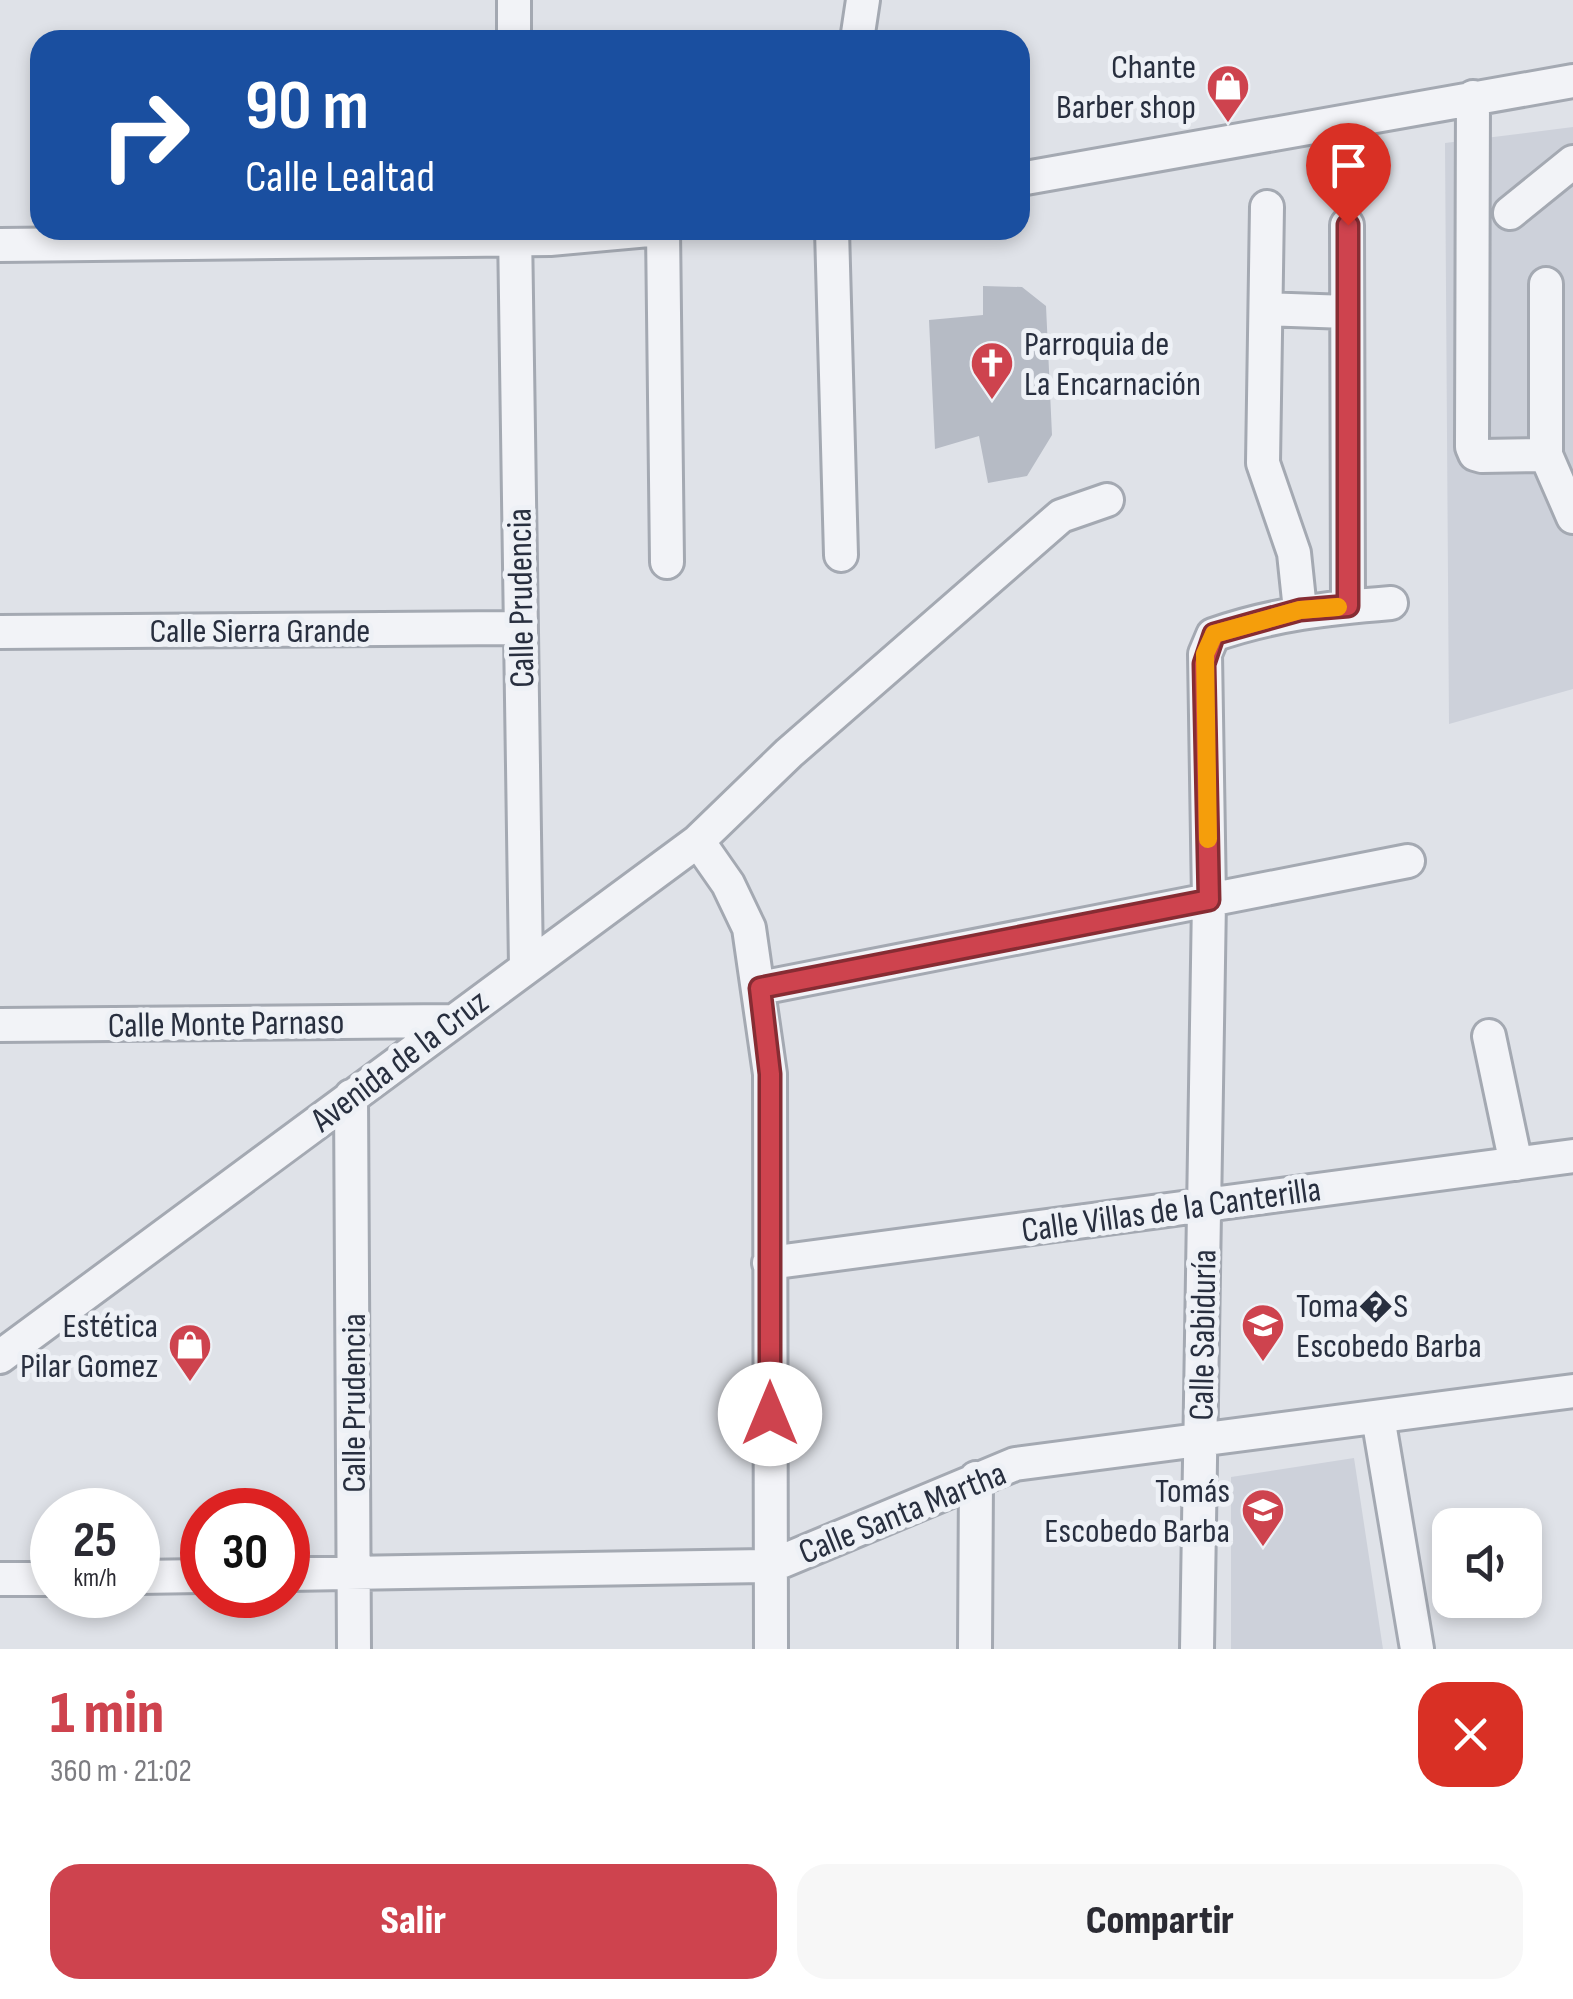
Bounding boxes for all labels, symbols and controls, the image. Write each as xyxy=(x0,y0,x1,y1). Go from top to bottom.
place label: Chante Barber shop xyxy=(1056,46,1196,129)
shop icon: Chante Barber shop xyxy=(1205,63,1251,124)
text: 90 m xyxy=(245,65,369,149)
icon: right xyxy=(80,70,210,200)
pin xyxy=(1306,123,1391,226)
icon: arrive xyxy=(1321,138,1376,193)
text: Calle Lealtad xyxy=(245,150,435,205)
place label: Parroquia de La Encarnación xyxy=(1024,323,1201,406)
church icon: Parroquia de La Encarnación xyxy=(969,340,1015,401)
street label: Calle Prudencia xyxy=(498,508,545,688)
street label: Calle Sierra Grande xyxy=(150,610,370,653)
street label: Avenida de la Cruz xyxy=(302,981,497,1142)
street label: Calle Monte Parnaso xyxy=(107,1001,345,1048)
street label: Calle Villas de la Canterilla xyxy=(1019,1168,1324,1253)
street label: Calle Sabiduría xyxy=(1181,1249,1226,1421)
place label: Toma�S Escobedo Barba xyxy=(1296,1285,1482,1368)
school or university icon: Toma�S Escobedo Barba xyxy=(1240,1302,1286,1363)
place label: Estética Pilar Gomez xyxy=(20,1305,158,1388)
street label: Calle Prudencia xyxy=(333,1313,376,1493)
shop icon: Estética Pilar Gomez xyxy=(167,1322,213,1383)
position arrow xyxy=(718,1362,822,1466)
street label: Calle Santa Martha xyxy=(793,1452,1012,1574)
place label: Tomás Escobedo Barba xyxy=(1044,1470,1230,1553)
school or university icon: Tomás Escobedo Barba xyxy=(1240,1487,1286,1548)
speed limit sign: 30 xyxy=(180,1488,310,1618)
map controls xyxy=(1432,1508,1542,1618)
button: sound xyxy=(1432,1508,1542,1618)
text: 25 xyxy=(73,1511,117,1571)
text: km/h xyxy=(73,1563,117,1594)
text: 1 min xyxy=(50,1678,164,1750)
button: close xyxy=(1418,1682,1523,1787)
text: 360 m · 21:02 xyxy=(50,1752,192,1791)
button: Salir xyxy=(50,1864,777,1979)
button: Compartir xyxy=(797,1864,1523,1979)

